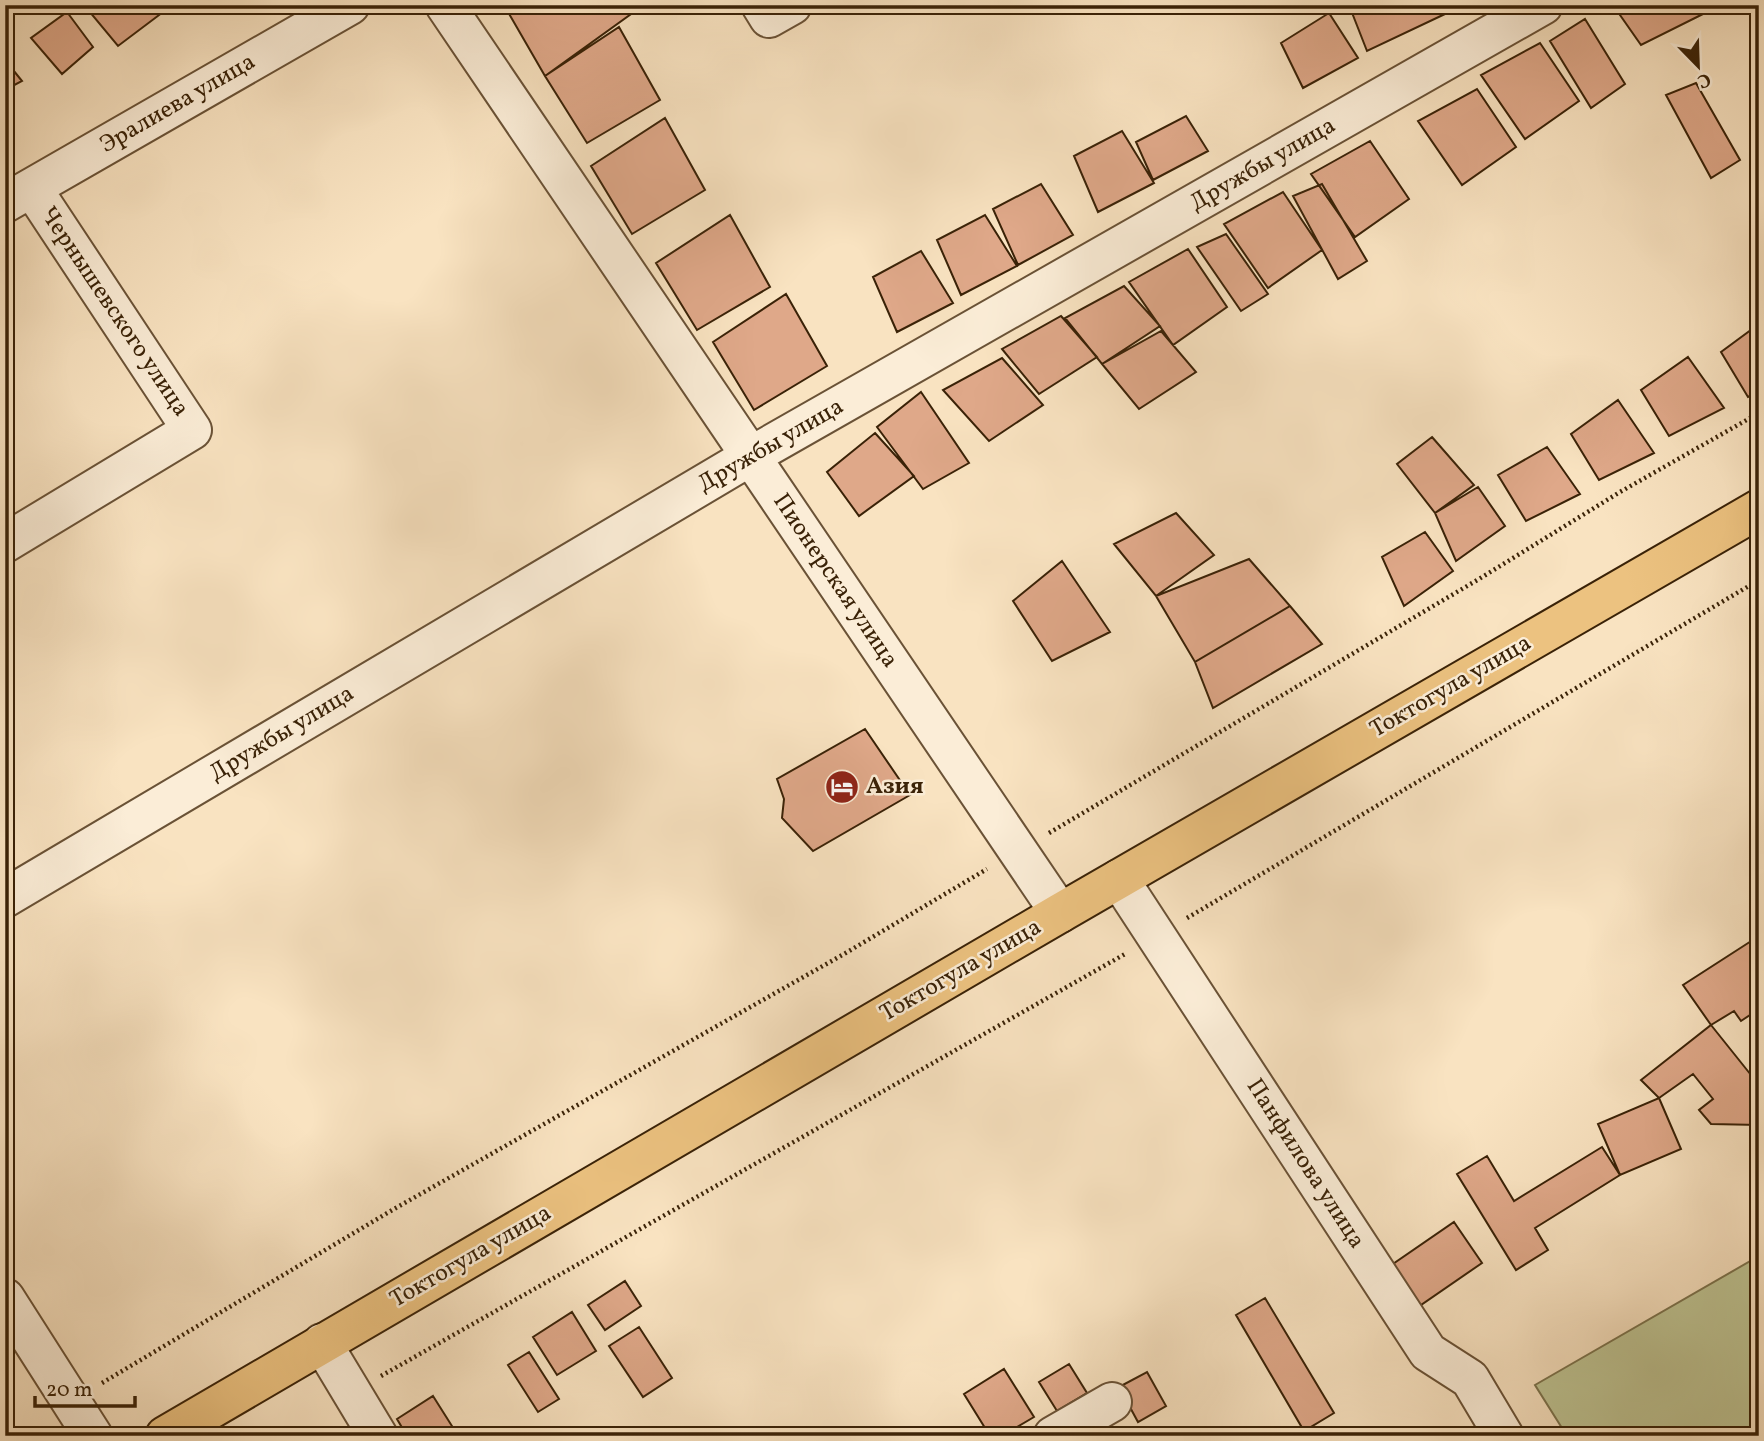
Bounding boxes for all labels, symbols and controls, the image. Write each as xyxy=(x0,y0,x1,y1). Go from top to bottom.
north arrow xyxy=(1662,32,1732,102)
street label: Эралиева улица xyxy=(94,46,262,162)
text: С xyxy=(1693,65,1715,94)
street label: Дружбы улица xyxy=(1184,109,1342,221)
street label: Чернышевского улица xyxy=(31,200,197,424)
street label: Дружбы улица xyxy=(692,390,850,502)
street label: Пионерская улица xyxy=(764,487,906,675)
street label: Токтогула улица xyxy=(1364,627,1538,747)
street label: Дружбы улица xyxy=(203,677,361,791)
hotel icon: Aзия xyxy=(823,768,861,806)
place label: Aзия xyxy=(866,770,924,804)
street label: Токтогула улица xyxy=(874,911,1048,1031)
street label: Панфилова улица xyxy=(1237,1072,1373,1256)
street label: Токтогула улица xyxy=(384,1197,558,1317)
scale bar xyxy=(35,1364,135,1408)
text: 20 m xyxy=(46,1376,92,1405)

